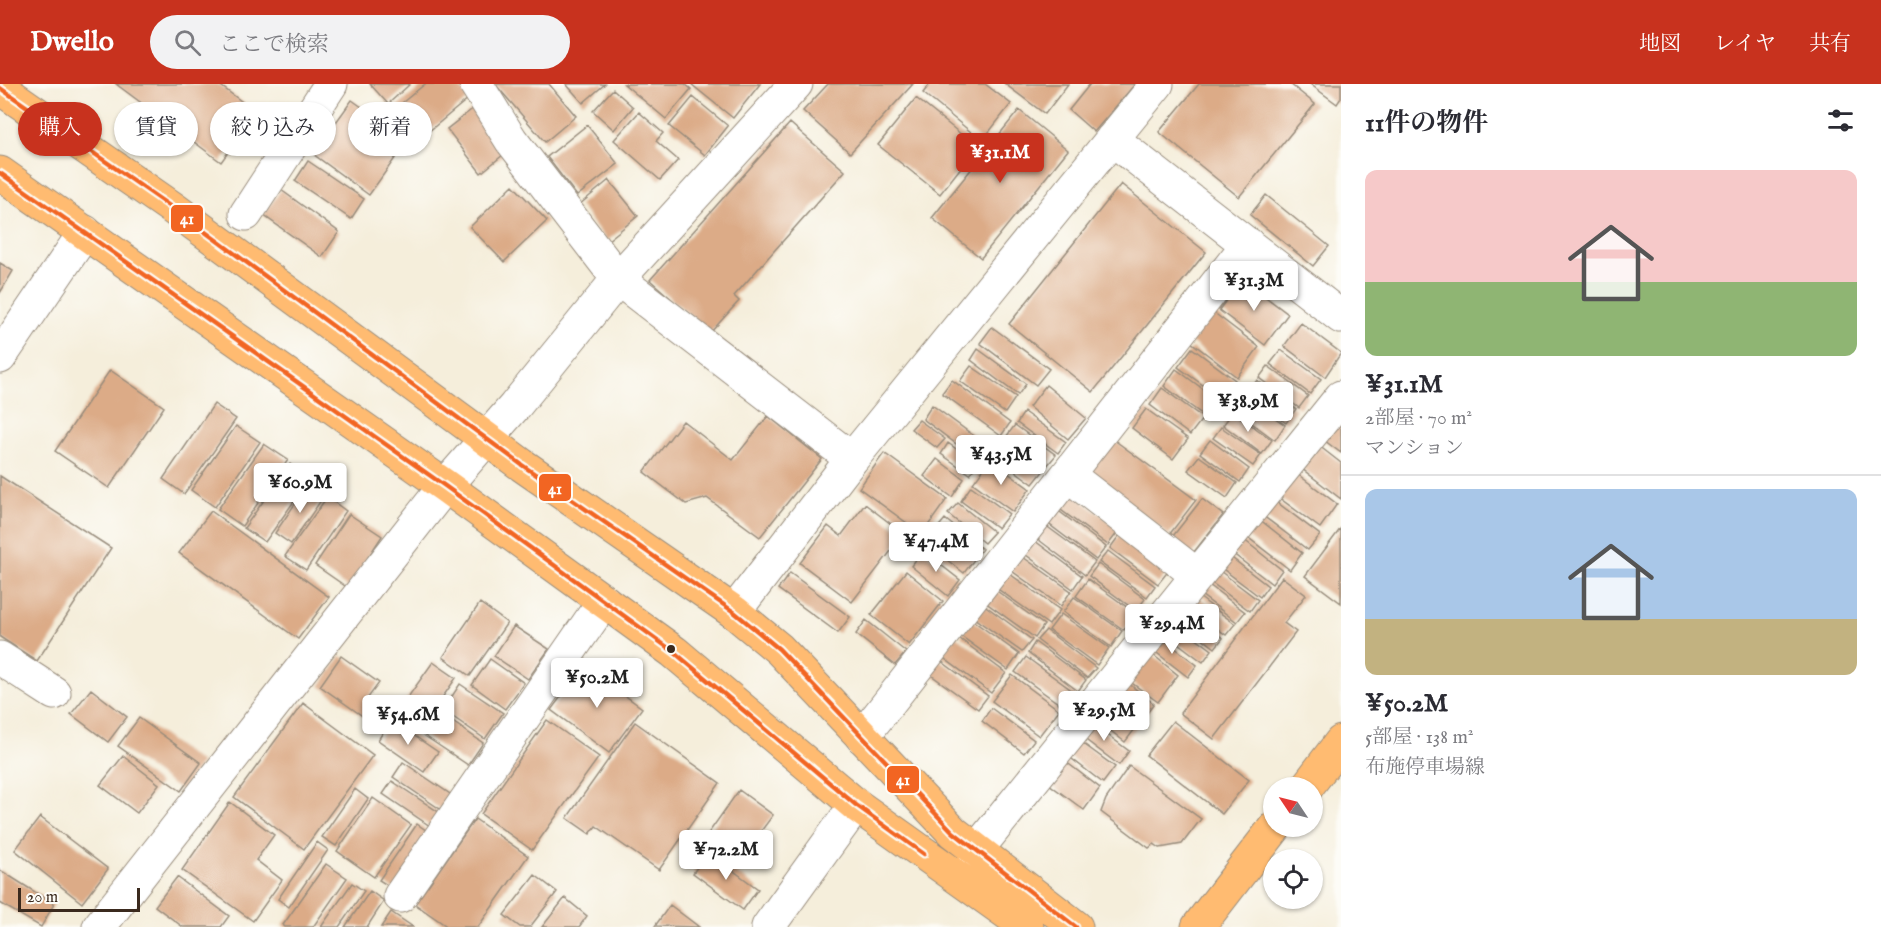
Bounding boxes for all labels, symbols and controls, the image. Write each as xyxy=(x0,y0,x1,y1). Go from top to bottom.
search box xyxy=(150,15,570,69)
text: Dwello xyxy=(30,25,114,60)
icon: search xyxy=(171,26,204,59)
text: ここで検索 xyxy=(219,31,329,59)
text: 地図 xyxy=(1639,31,1681,58)
text: レイヤ xyxy=(1714,31,1776,58)
text: 共有 xyxy=(1809,31,1851,58)
chip: 購入 xyxy=(18,102,102,156)
chip: 賃貸 xyxy=(114,102,198,156)
chip: 絞り込み xyxy=(210,102,336,156)
chip: 新着 xyxy=(348,102,432,156)
icon: filters xyxy=(1824,104,1857,137)
text: 11件の物件 xyxy=(1365,107,1488,140)
pin: ¥31.1M xyxy=(951,133,1049,184)
text: ¥31.1M xyxy=(970,140,1030,165)
line badge: 41 xyxy=(170,204,204,233)
icon: home xyxy=(1557,209,1665,317)
text: 41 xyxy=(180,210,194,230)
pin: ¥31.3M xyxy=(1205,261,1303,312)
text: ¥31.3M xyxy=(1224,268,1284,293)
text: ¥31.1M xyxy=(1365,368,1443,401)
pin: ¥38.9M xyxy=(1199,382,1297,433)
text: ¥38.9M xyxy=(1217,389,1279,414)
text: 2部屋 · 70 m² xyxy=(1365,406,1472,431)
pin: ¥43.5M xyxy=(952,435,1050,486)
text: マンション xyxy=(1365,436,1464,461)
text: ¥43.5M xyxy=(970,442,1032,467)
pin: ¥60.9M xyxy=(251,463,349,514)
text: ¥60.9M xyxy=(268,470,332,495)
line badge: 41 xyxy=(538,473,572,502)
text: 41 xyxy=(548,480,562,500)
pin: ¥47.4M xyxy=(887,522,985,573)
icon: home xyxy=(1557,528,1665,636)
text: ¥47.4M xyxy=(903,529,969,554)
pin: ¥29.4M xyxy=(1123,604,1221,655)
text: ¥29.4M xyxy=(1139,611,1205,636)
unlabelled marker xyxy=(665,643,677,655)
pin: ¥50.2M xyxy=(548,658,646,709)
text: ¥50.2M xyxy=(565,665,629,690)
text: ¥50.2M xyxy=(1365,687,1448,720)
pin: ¥29.5M xyxy=(1055,691,1153,742)
pin: ¥54.6M xyxy=(359,695,457,746)
text: ¥29.5M xyxy=(1072,698,1136,723)
text: ¥54.6M xyxy=(376,702,440,727)
text: 5部屋 · 138 m² xyxy=(1365,725,1474,750)
text: 布施停車場線 xyxy=(1365,755,1485,780)
line badge: 41 xyxy=(886,765,920,794)
text: 41 xyxy=(896,771,910,791)
north arrow xyxy=(1263,777,1323,837)
map controls xyxy=(1263,777,1323,909)
pin: ¥72.2M xyxy=(677,830,775,881)
text: ¥72.2M xyxy=(693,837,759,862)
button: locate xyxy=(1263,849,1323,909)
scale bar xyxy=(18,885,140,912)
text: 20 m xyxy=(27,888,58,908)

